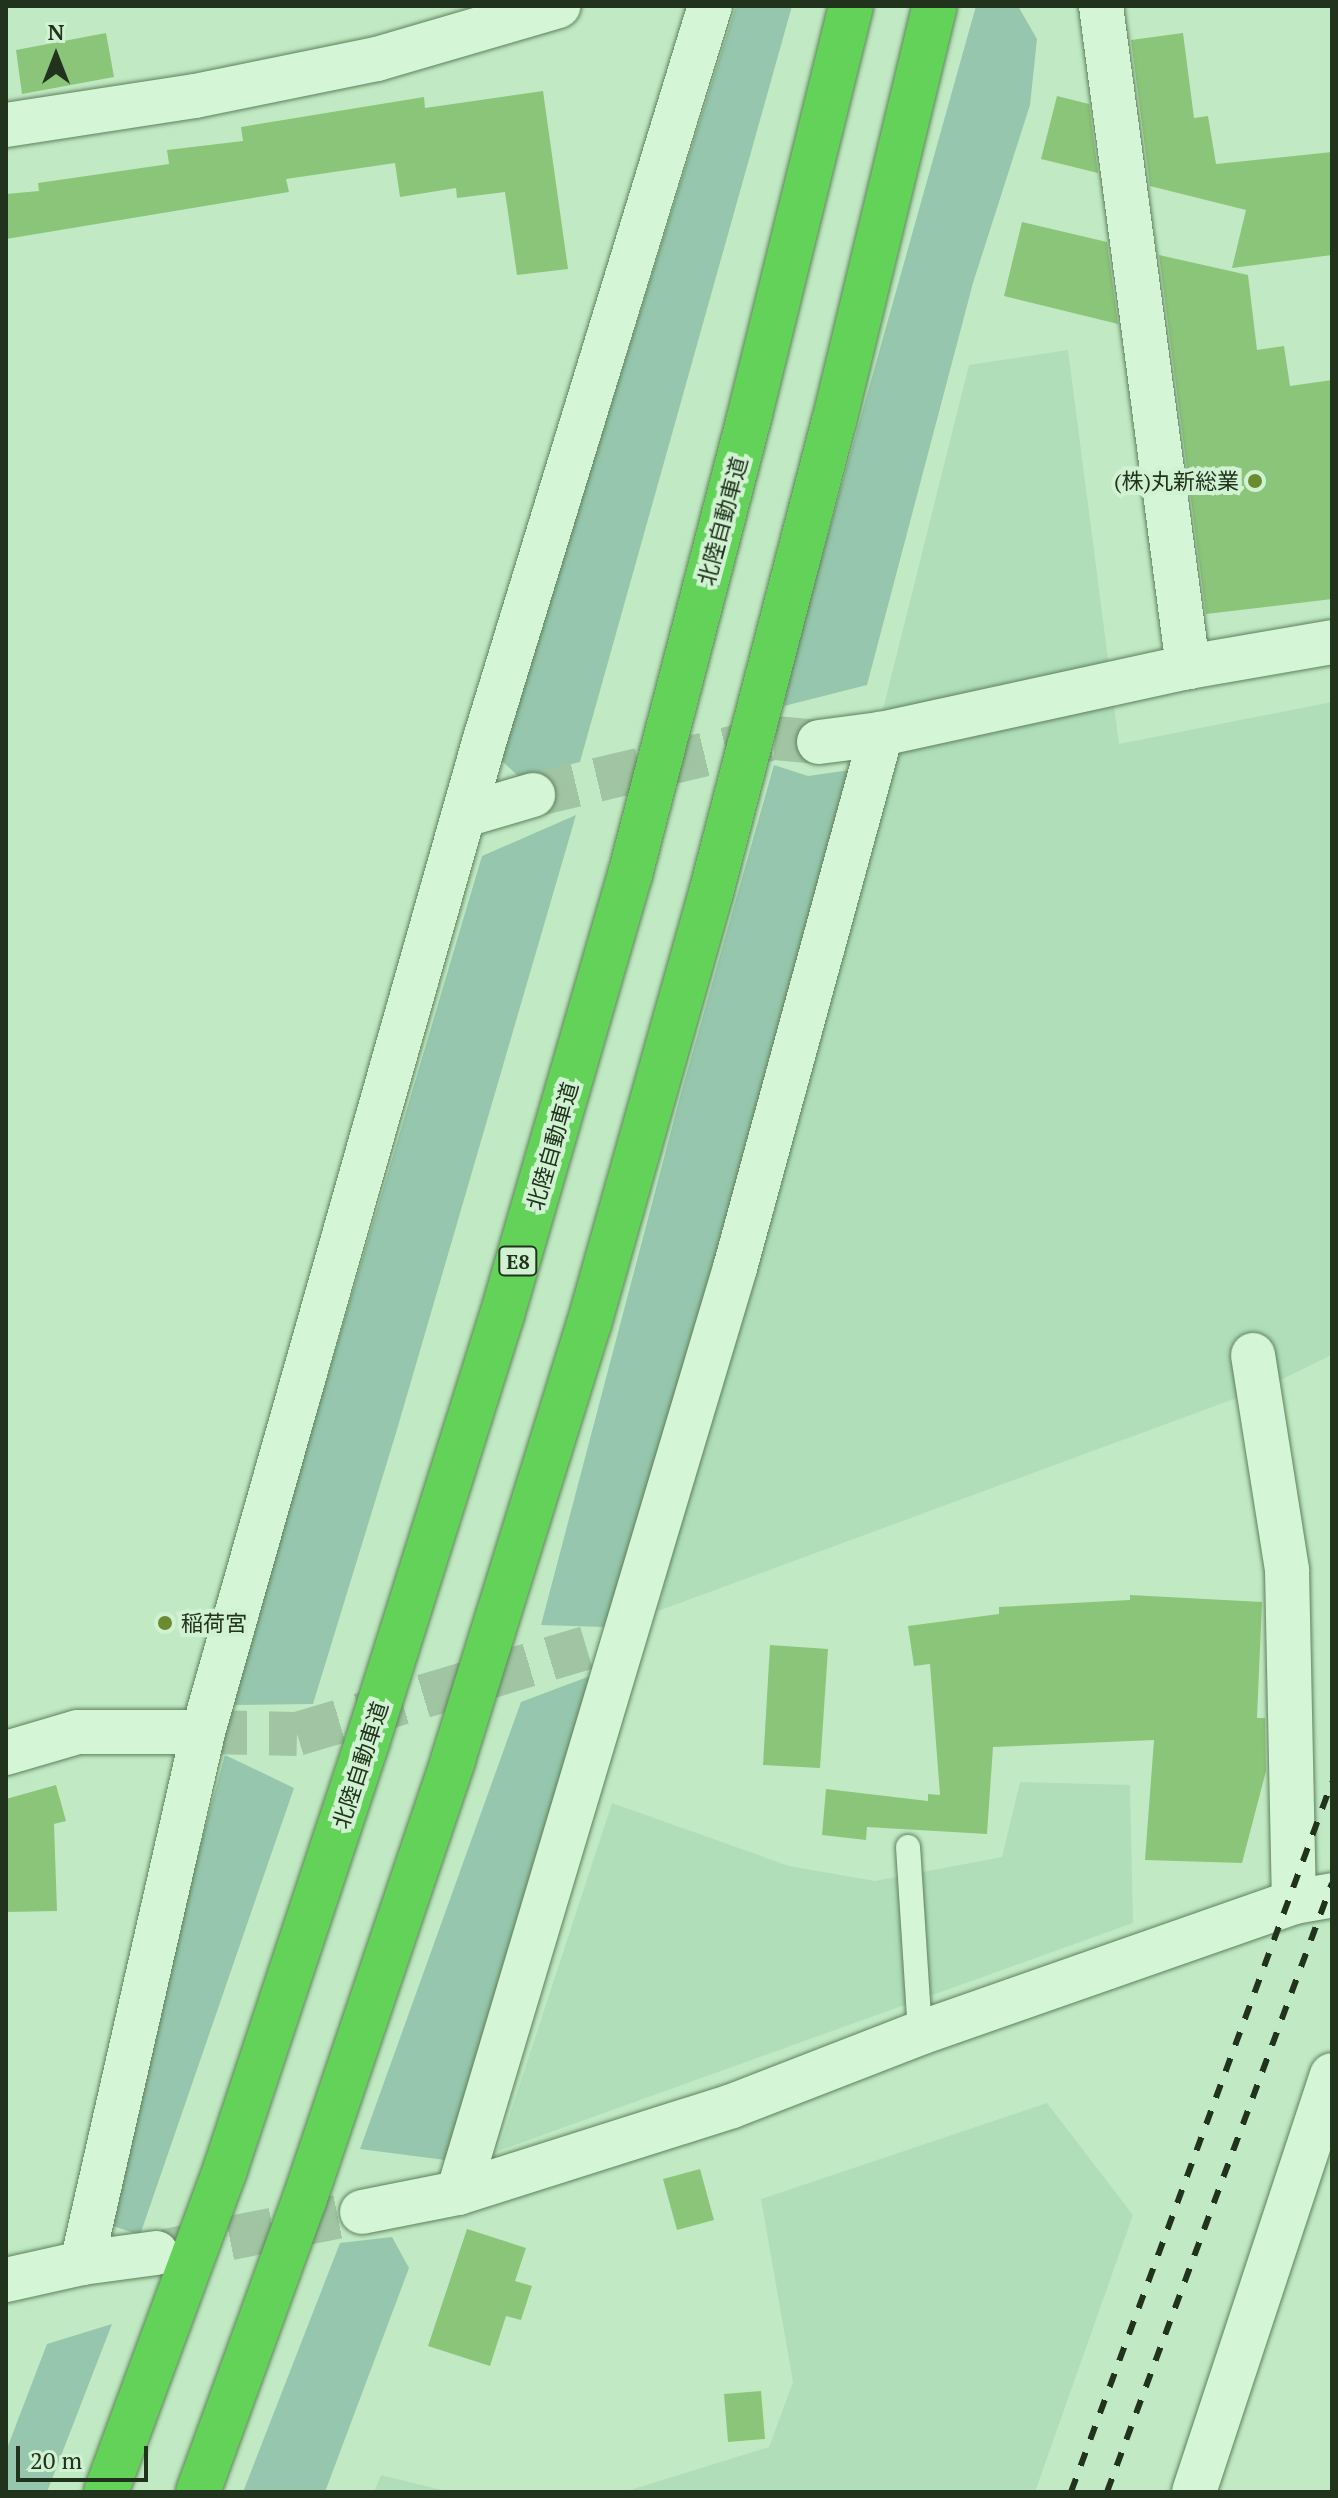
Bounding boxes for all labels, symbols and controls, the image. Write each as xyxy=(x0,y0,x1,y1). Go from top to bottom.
north arrow xyxy=(16,16,96,96)
text: N xyxy=(48,17,64,46)
street label: 北陸自動車道 xyxy=(692,454,752,588)
place label: (株)丸新総業 xyxy=(1114,468,1239,494)
marker: (株)丸新総業 xyxy=(1246,472,1264,490)
street label: 北陸自動車道 xyxy=(521,1079,583,1213)
road number: E8 xyxy=(498,1245,538,1277)
place label: 稲荷宮 xyxy=(181,1610,247,1636)
marker: 稲荷宮 xyxy=(156,1614,174,1632)
street label: 北陸自動車道 xyxy=(327,1698,393,1832)
scale bar xyxy=(20,2430,152,2480)
text: 20 m xyxy=(30,2444,82,2476)

